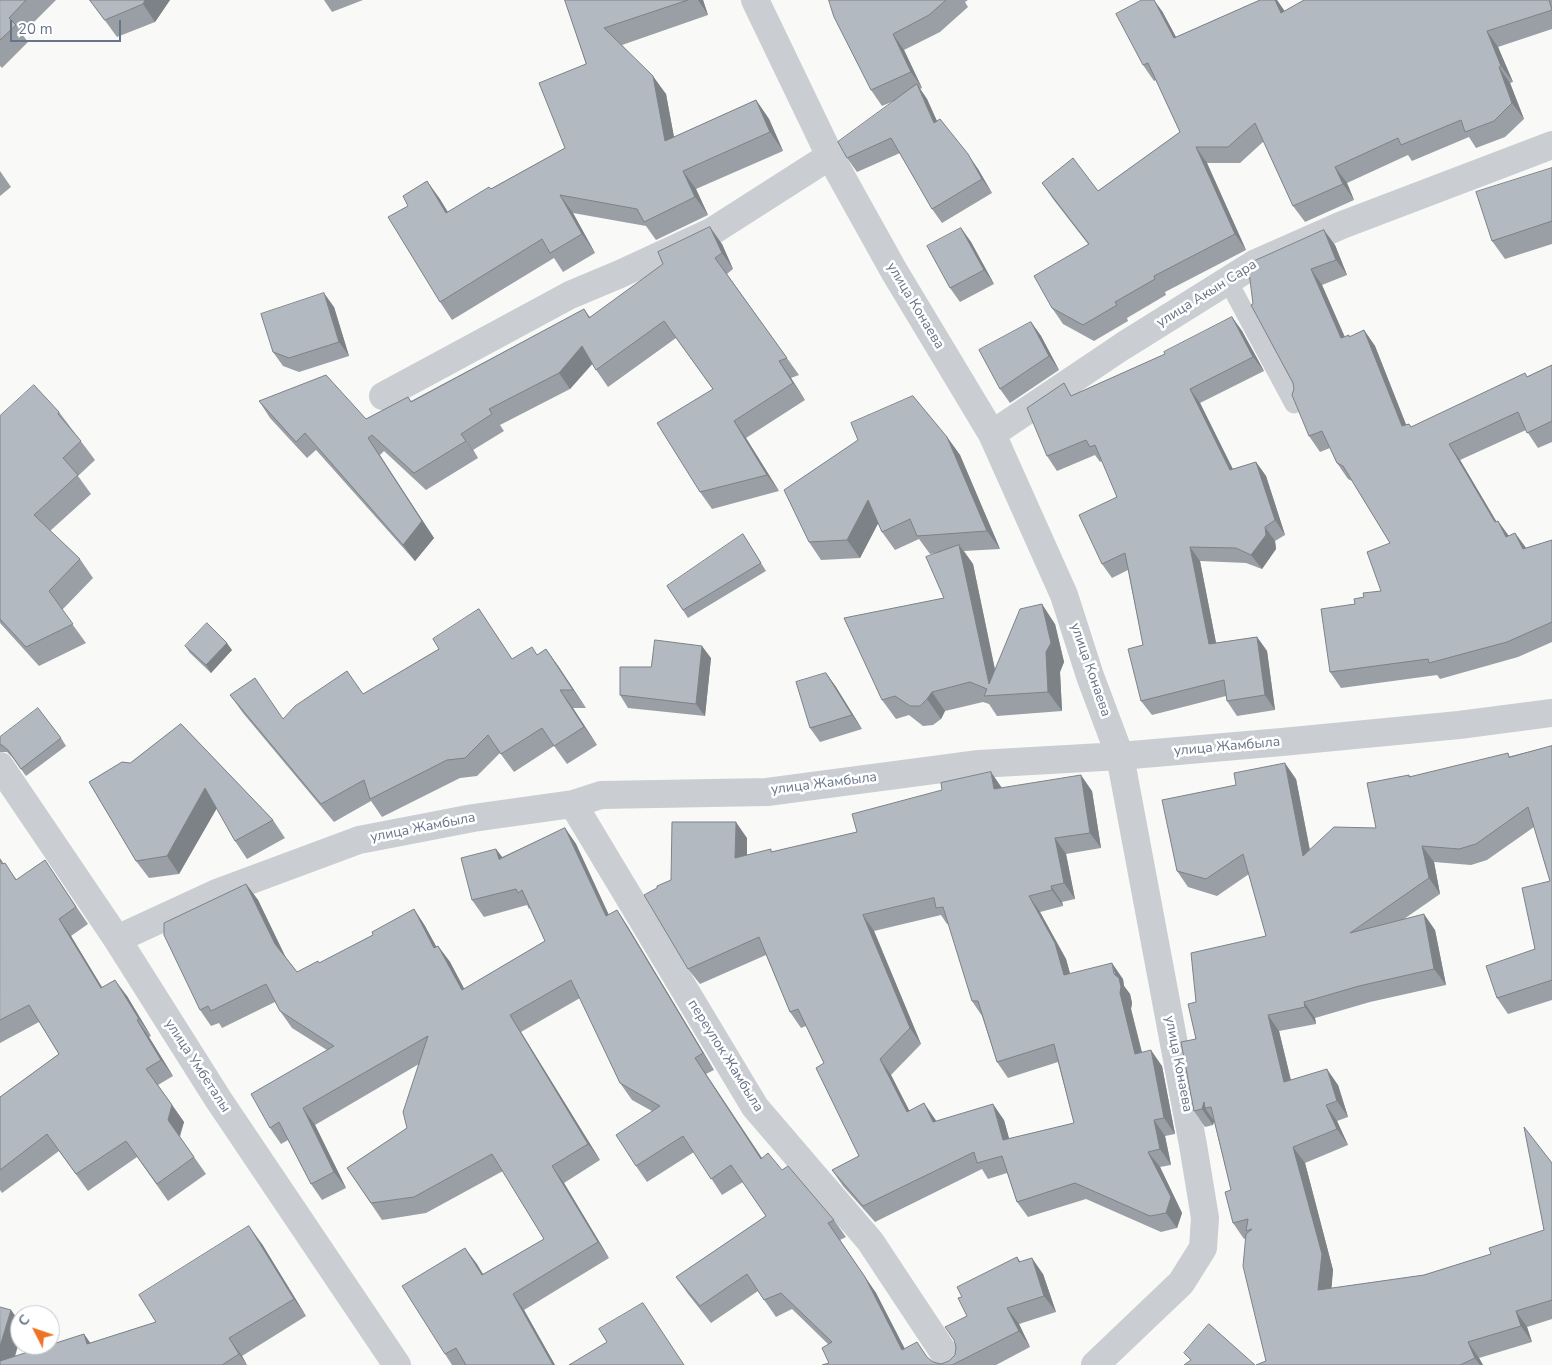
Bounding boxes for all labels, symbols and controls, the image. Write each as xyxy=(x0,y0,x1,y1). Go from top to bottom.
scale bar xyxy=(12,10,124,42)
text: 20 m xyxy=(18,19,53,39)
street label: улица Акын Сара xyxy=(1154,256,1260,332)
street label: улица Конаева xyxy=(883,260,947,352)
street label: улица Конаева xyxy=(1066,621,1114,719)
street label: улица Жамбыла xyxy=(1173,734,1281,760)
street label: улица Жамбыла xyxy=(770,769,878,799)
street label: улица Жамбыла xyxy=(369,810,477,846)
street label: переулок Жамбыла xyxy=(684,997,766,1115)
street label: улица Конаева xyxy=(1160,1014,1196,1114)
street label: улица Умбеталы xyxy=(161,1016,233,1116)
north arrow xyxy=(10,1305,60,1355)
text: С xyxy=(14,1311,34,1330)

